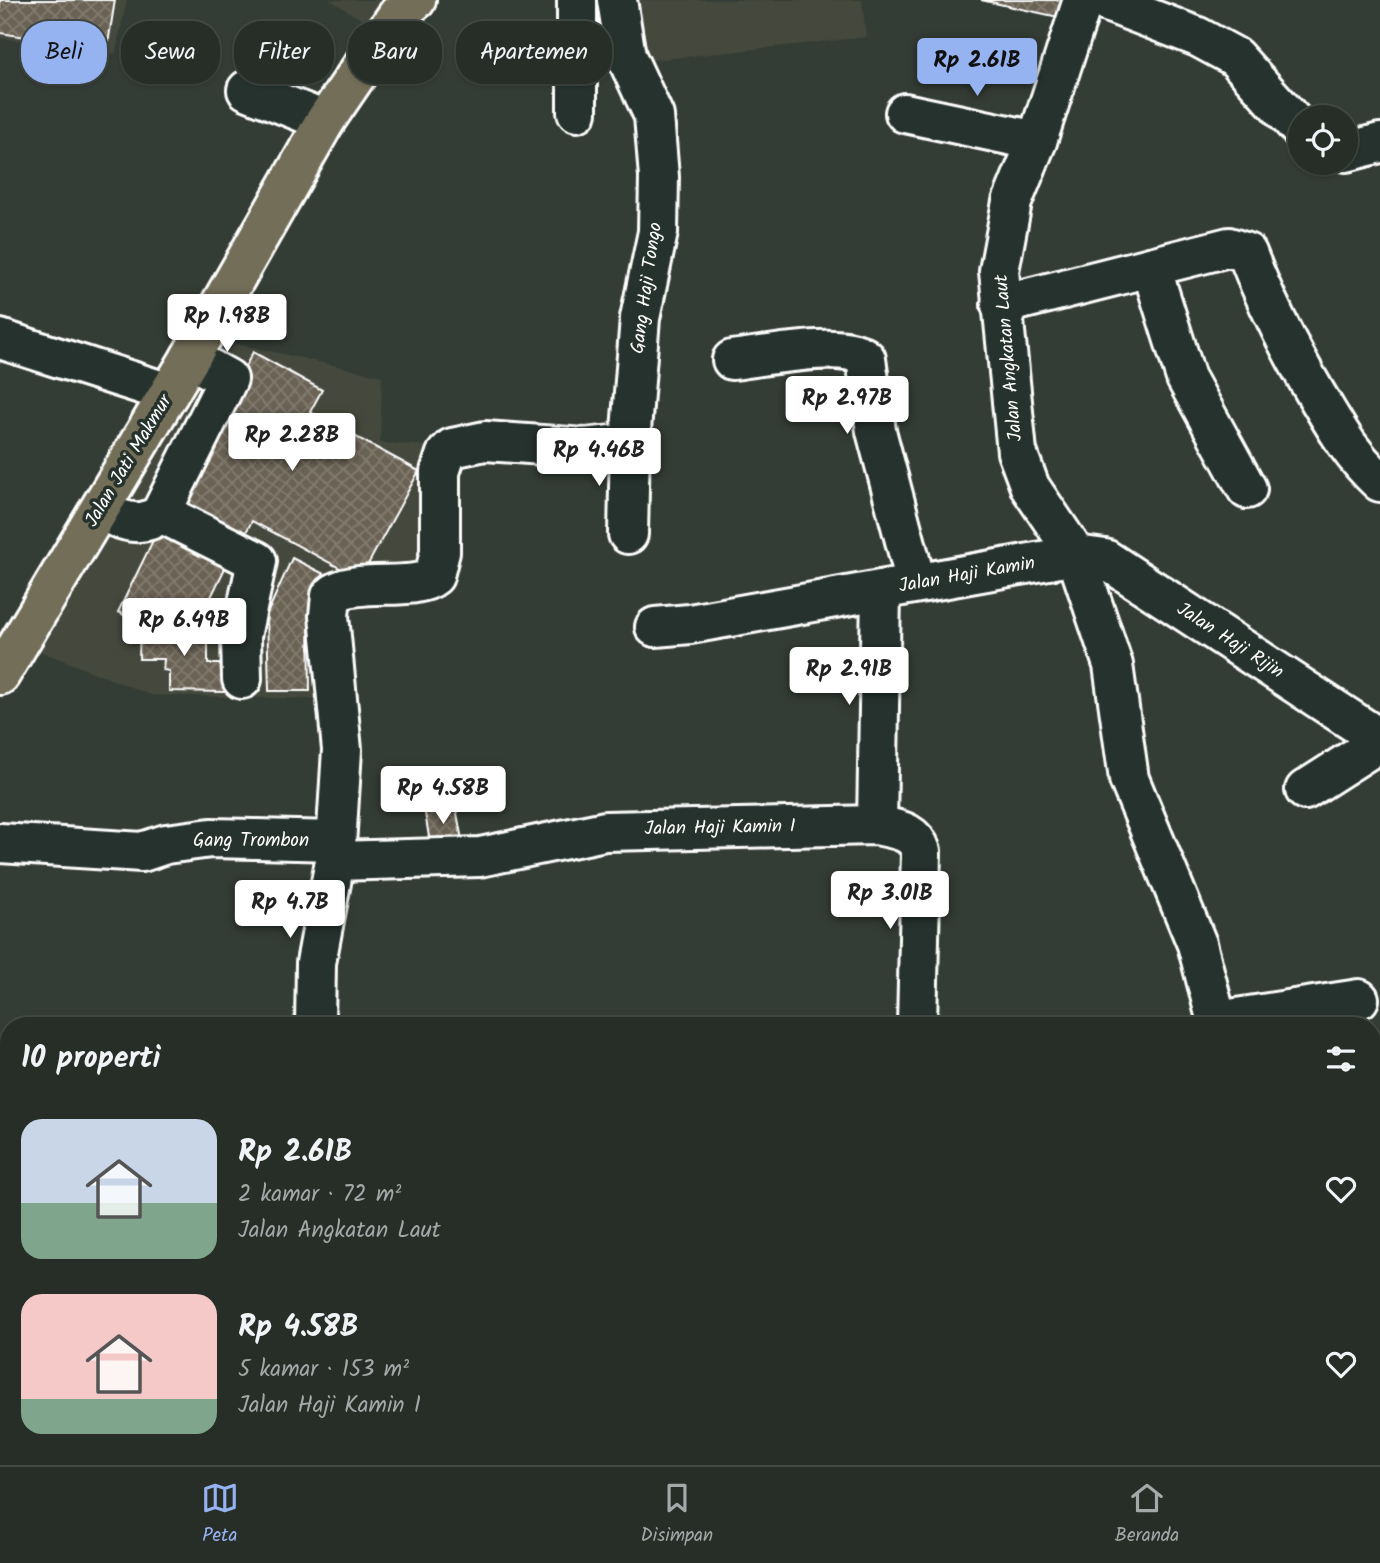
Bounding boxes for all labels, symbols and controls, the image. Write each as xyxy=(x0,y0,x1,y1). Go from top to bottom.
chip: Beli xyxy=(21,21,107,84)
chip: Sewa xyxy=(121,21,220,84)
chip: Filter xyxy=(234,21,334,84)
chip: Baru xyxy=(348,21,442,84)
chip: Apartemen xyxy=(456,21,612,84)
pin: Rp 2.61B xyxy=(905,38,1049,98)
text: Rp 2.61B xyxy=(933,43,1021,79)
map controls xyxy=(1288,105,1358,175)
button: locate xyxy=(1288,105,1358,175)
street label: Gang Haji Tongo xyxy=(623,220,671,356)
street label: Jalan Angkatan Laut xyxy=(987,273,1031,443)
pin: Rp 1.98B xyxy=(155,294,299,354)
text: Rp 1.98B xyxy=(183,299,271,335)
pin: Rp 2.97B xyxy=(775,376,919,436)
text: Rp 2.97B xyxy=(802,381,892,417)
street label: Jalan Jati Makmur xyxy=(78,388,181,533)
pin: Rp 2.28B xyxy=(220,414,364,473)
text: Rp 2.28B xyxy=(244,418,340,454)
pin: Rp 4.46B xyxy=(527,428,671,488)
text: Rp 4.46B xyxy=(553,433,645,469)
street label: Jalan Haji Kamin xyxy=(897,548,1037,602)
street label: Jalan Haji Rijin xyxy=(1170,595,1290,687)
pin: Rp 6.49B xyxy=(112,598,256,658)
text: Rp 6.49B xyxy=(138,603,230,639)
pin: Rp 2.91B xyxy=(777,648,921,707)
text: Rp 2.91B xyxy=(806,652,892,688)
pin: Rp 4.58B xyxy=(371,766,515,826)
text: Rp 4.58B xyxy=(397,771,489,807)
street label: Jalan Haji Kamin I xyxy=(644,812,796,844)
street label: Gang Trombon xyxy=(193,826,309,856)
pin: Rp 3.01B xyxy=(818,872,962,931)
text: Rp 3.01B xyxy=(847,876,933,912)
pin: Rp 4.7B xyxy=(225,880,355,940)
text: Rp 4.7B xyxy=(251,885,329,921)
text: 10 properti xyxy=(21,1035,161,1083)
icon: filters xyxy=(1322,1040,1360,1078)
text: Rp 2.61B xyxy=(238,1129,352,1177)
icon: home xyxy=(77,1147,161,1231)
icon: heart xyxy=(1322,1170,1360,1208)
text: 2 kamar · 72 m² xyxy=(238,1177,401,1213)
text: Jalan Angkatan Laut xyxy=(238,1213,441,1249)
text: Rp 4.58B xyxy=(238,1304,359,1352)
icon: home xyxy=(77,1322,161,1406)
icon: heart xyxy=(1322,1345,1360,1383)
text: 5 kamar · 153 m² xyxy=(238,1352,409,1388)
text: Jalan Haji Kamin I xyxy=(238,1388,421,1424)
tab: Peta xyxy=(201,1479,239,1551)
tab: Disimpan xyxy=(640,1479,713,1551)
tab: Beranda xyxy=(1115,1479,1179,1551)

